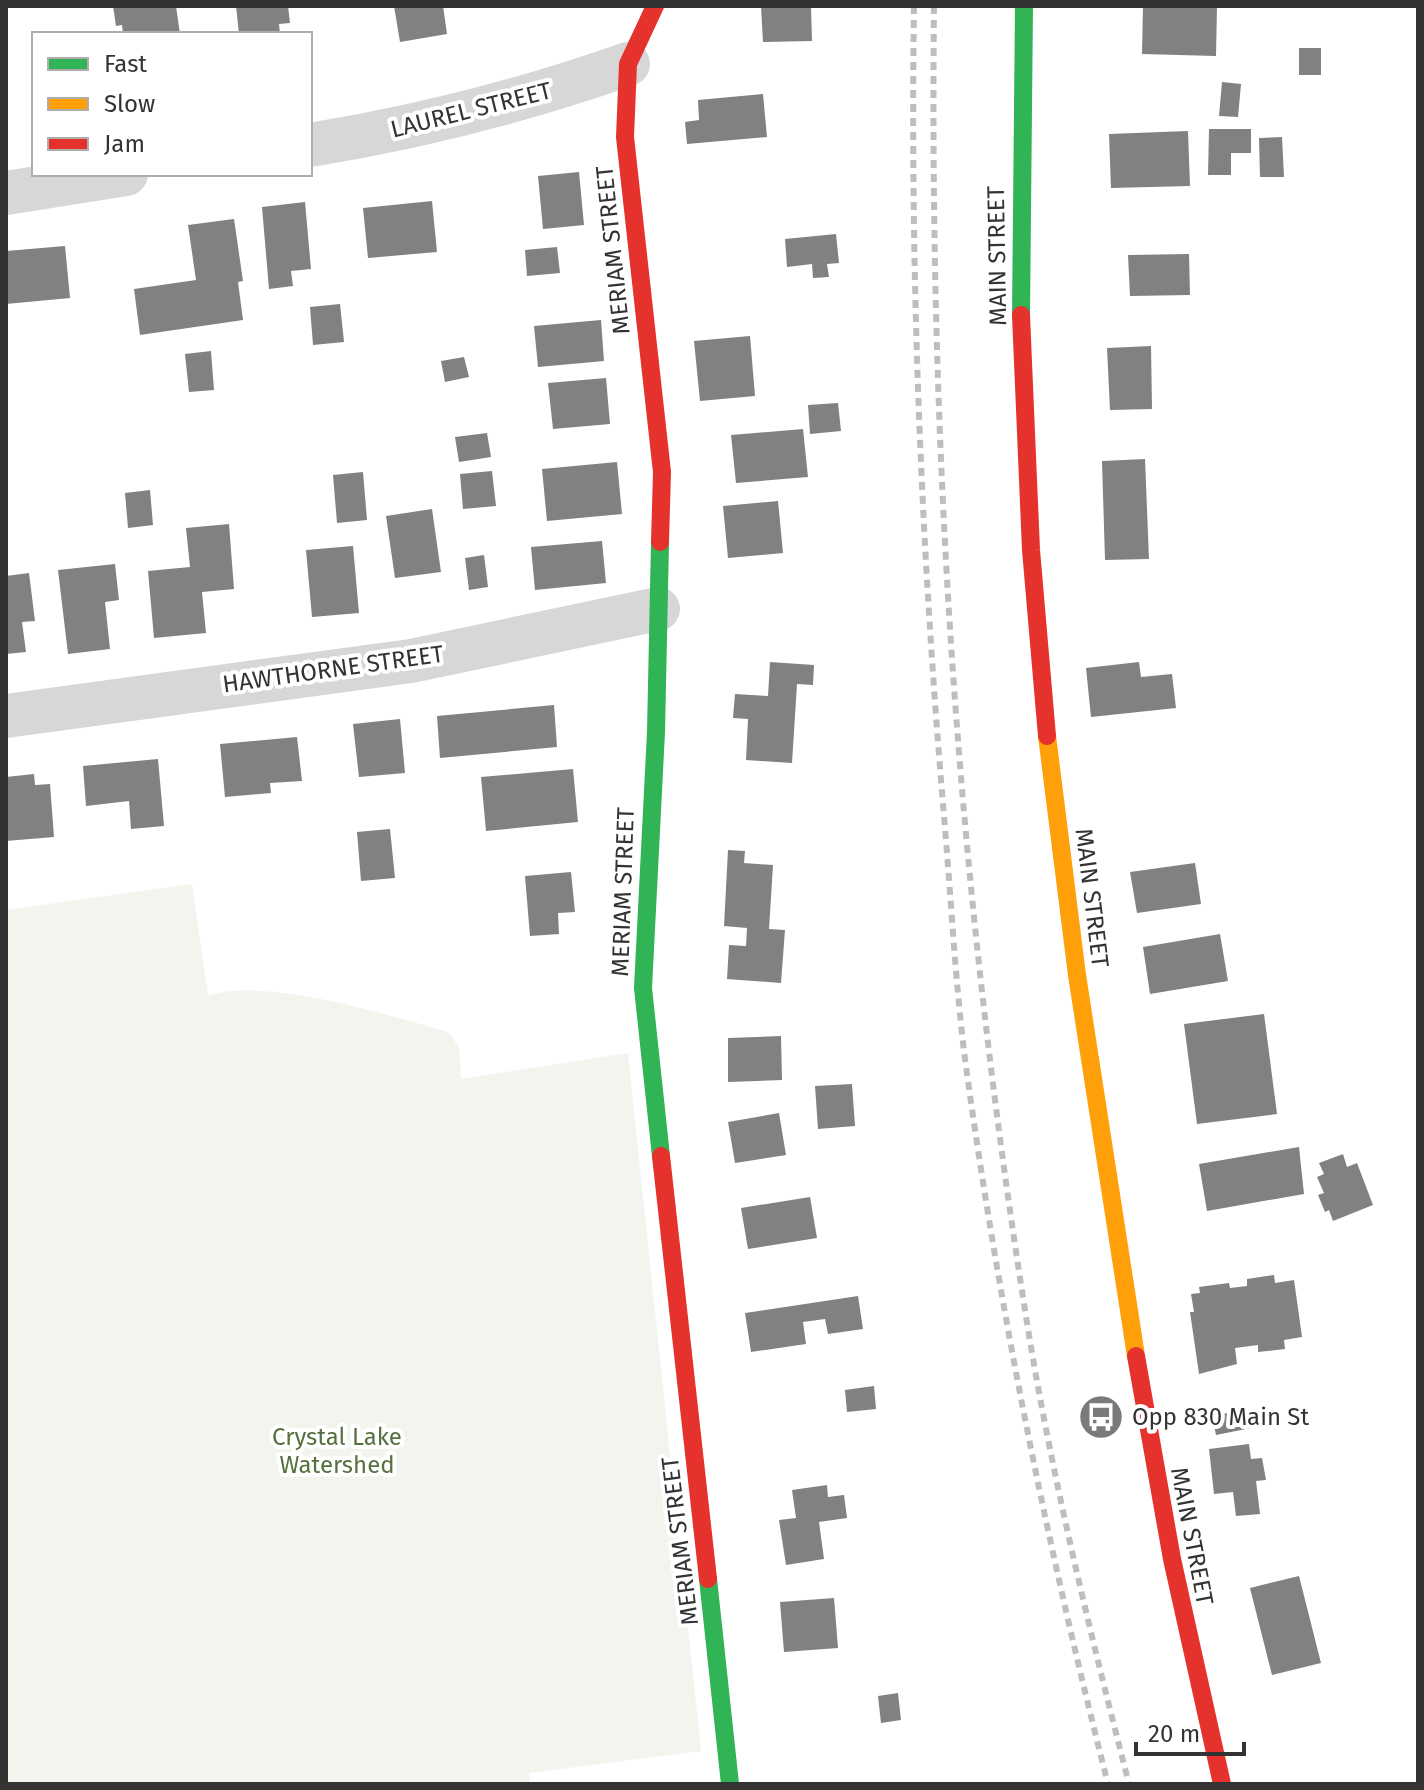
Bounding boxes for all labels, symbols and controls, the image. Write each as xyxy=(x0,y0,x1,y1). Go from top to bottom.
legend xyxy=(32,32,312,176)
text: Fast xyxy=(104,50,147,78)
street label: LAUREL STREET xyxy=(388,76,555,143)
text: Slow xyxy=(104,90,155,118)
text: Jam xyxy=(104,130,145,158)
street label: MERIAM STREET xyxy=(590,164,636,336)
street label: MAIN STREET xyxy=(982,185,1012,326)
street label: HAWTHORNE STREET xyxy=(221,640,446,698)
street label: MERIAM STREET xyxy=(606,806,640,977)
street label: MAIN STREET xyxy=(1070,827,1114,970)
bus stop icon: Opp 830 Main St xyxy=(1077,1393,1125,1441)
place label: Opp 830 Main St xyxy=(1132,1403,1309,1431)
park label: Crystal Lake Watershed xyxy=(272,1423,402,1479)
street label: MERIAM STREET xyxy=(656,1455,704,1627)
street label: MAIN STREET xyxy=(1165,1465,1219,1608)
scale bar xyxy=(1136,1706,1244,1756)
text: 20 m xyxy=(1148,1720,1200,1748)

